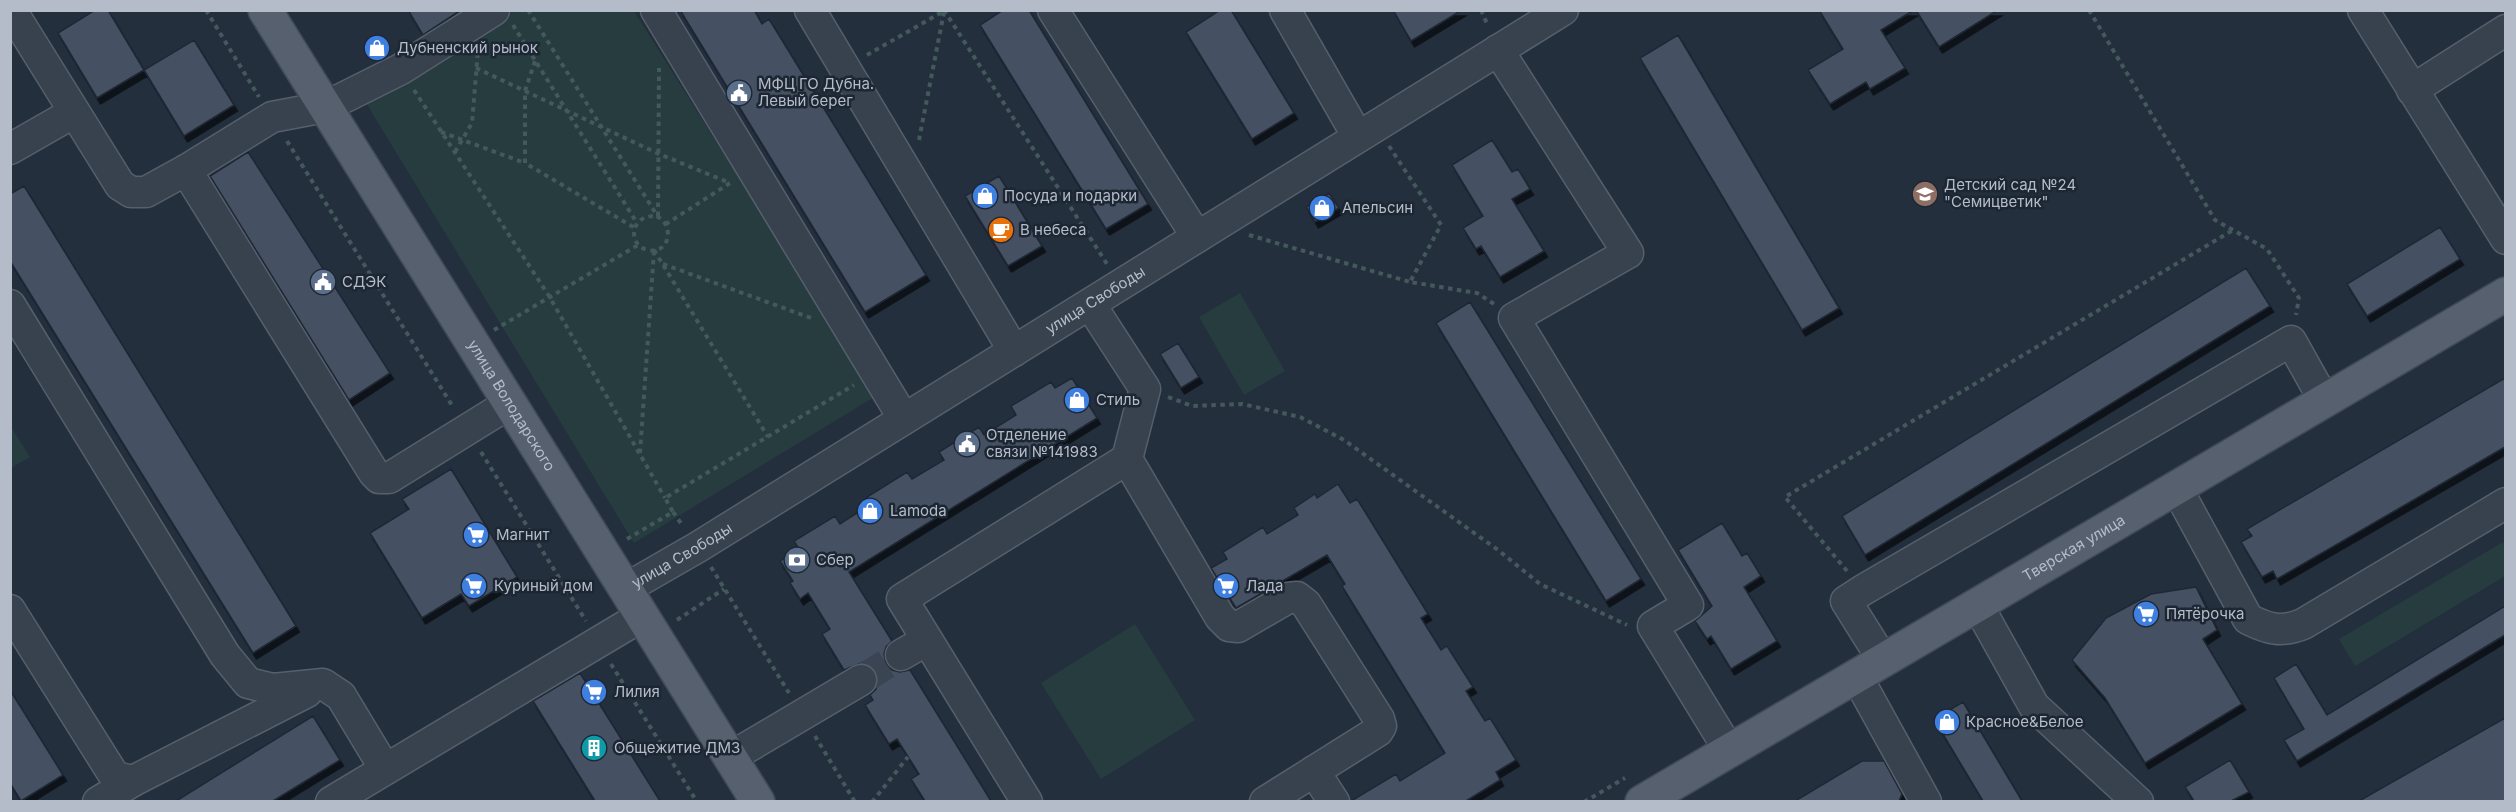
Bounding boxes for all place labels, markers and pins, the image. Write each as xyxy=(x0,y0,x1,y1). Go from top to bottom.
shop icon: Дубненский рынок xyxy=(362,33,392,63)
place label: Дубненский рынок xyxy=(397,38,538,57)
place label: МФЦ ГО Дубна. Левый берег xyxy=(758,74,874,110)
public building icon: МФЦ ГО Дубна. Левый берег xyxy=(724,78,754,108)
place label: Детский сад №24 "Семицветик" xyxy=(1944,175,2076,211)
school or university icon: Детский сад №24 "Семицветик" xyxy=(1910,179,1940,209)
shop icon: Посуда и подарки xyxy=(970,181,1000,211)
place label: Посуда и подарки xyxy=(1004,186,1137,205)
shop icon: Апельсин xyxy=(1307,193,1337,223)
place label: Апельсин xyxy=(1342,198,1413,217)
cafe icon: В небеса xyxy=(986,215,1016,245)
place label: В небеса xyxy=(1020,220,1086,239)
public building icon: СДЭК xyxy=(308,267,338,297)
place label: СДЭК xyxy=(342,272,386,291)
shop icon: Стиль xyxy=(1062,385,1092,415)
place label: Стиль xyxy=(1096,390,1140,409)
place label: Отделение связи №141983 xyxy=(986,425,1098,461)
public building icon: Отделение связи №141983 xyxy=(952,429,982,459)
shop icon: Lamoda xyxy=(855,496,885,526)
place label: Lamoda xyxy=(890,501,947,520)
supermarket icon: Магнит xyxy=(461,520,491,550)
place label: Магнит xyxy=(496,525,549,544)
bank icon: Сбер xyxy=(782,545,812,575)
place label: Сбер xyxy=(816,550,854,569)
supermarket icon: Куриный дом xyxy=(459,571,489,601)
supermarket icon: Лада xyxy=(1211,571,1241,601)
place label: Куриный дом xyxy=(494,576,593,595)
place label: Лада xyxy=(1246,576,1284,595)
supermarket icon: Пятёрочка xyxy=(2131,599,2161,629)
place label: Пятёрочка xyxy=(2166,604,2245,623)
supermarket icon: Лилия xyxy=(579,677,609,707)
place label: Лилия xyxy=(614,682,660,701)
shop icon: Красное&Белое xyxy=(1932,707,1962,737)
place label: Красное&Белое xyxy=(1966,712,2083,731)
building icon: Общежитие ДМЗ xyxy=(579,733,609,763)
place label: Общежитие ДМЗ xyxy=(614,738,740,757)

